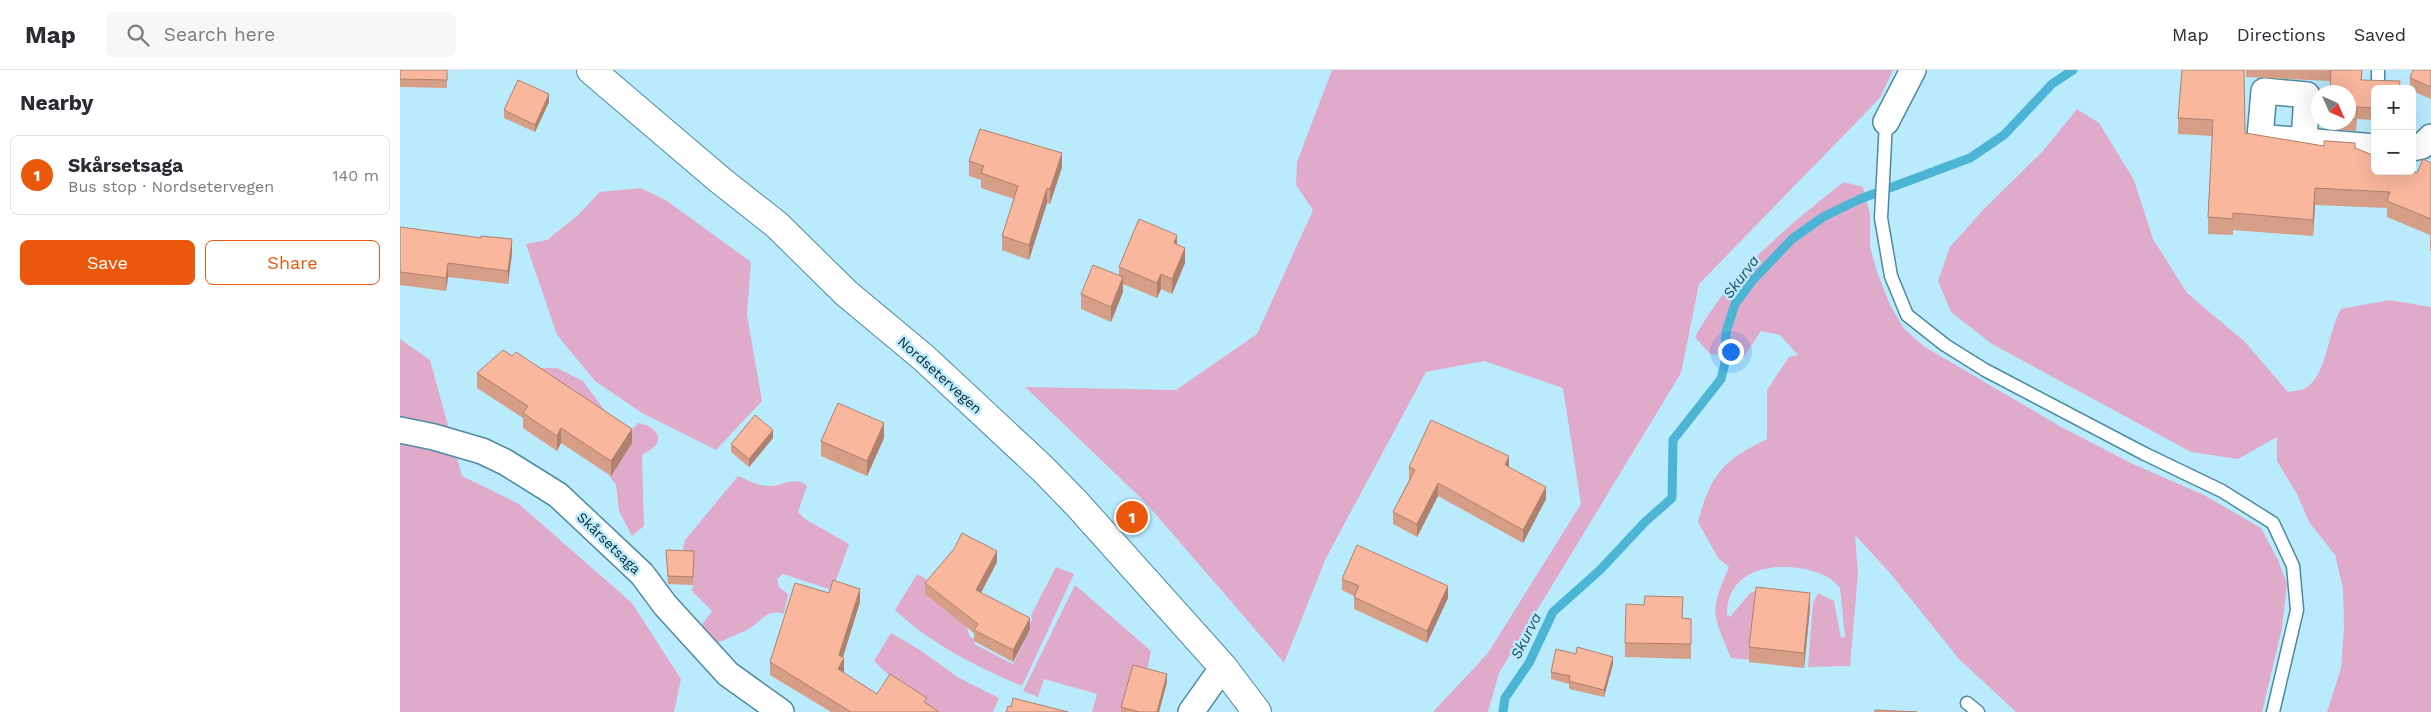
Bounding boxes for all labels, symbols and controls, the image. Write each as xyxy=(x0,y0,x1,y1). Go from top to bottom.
search box xyxy=(106,12,456,57)
text: Map xyxy=(25,21,76,49)
icon: search xyxy=(124,21,152,49)
text: Search here xyxy=(164,23,275,46)
text: Map xyxy=(2172,24,2209,45)
text: Directions xyxy=(2237,24,2326,45)
text: Saved xyxy=(2354,24,2406,45)
north arrow xyxy=(2311,85,2356,130)
map controls xyxy=(2371,85,2416,175)
button: + xyxy=(2371,85,2416,130)
text: Nearby xyxy=(20,90,93,115)
button: − xyxy=(2371,130,2416,175)
text: Skårsetsaga xyxy=(68,154,183,177)
text: 1 xyxy=(34,166,40,185)
text: 140 m xyxy=(332,166,379,185)
text: Bus stop · Nordsetervegen xyxy=(68,177,274,196)
button: Save xyxy=(20,240,195,285)
button: Share xyxy=(205,240,380,285)
water label: Skurva xyxy=(1719,252,1763,302)
street label: Nordsetervegen xyxy=(895,333,985,417)
your location xyxy=(1718,339,1744,365)
pin: 1 xyxy=(1116,498,1148,536)
street label: Skårsetsaga xyxy=(574,509,644,577)
water label: Skurva xyxy=(1507,610,1545,662)

